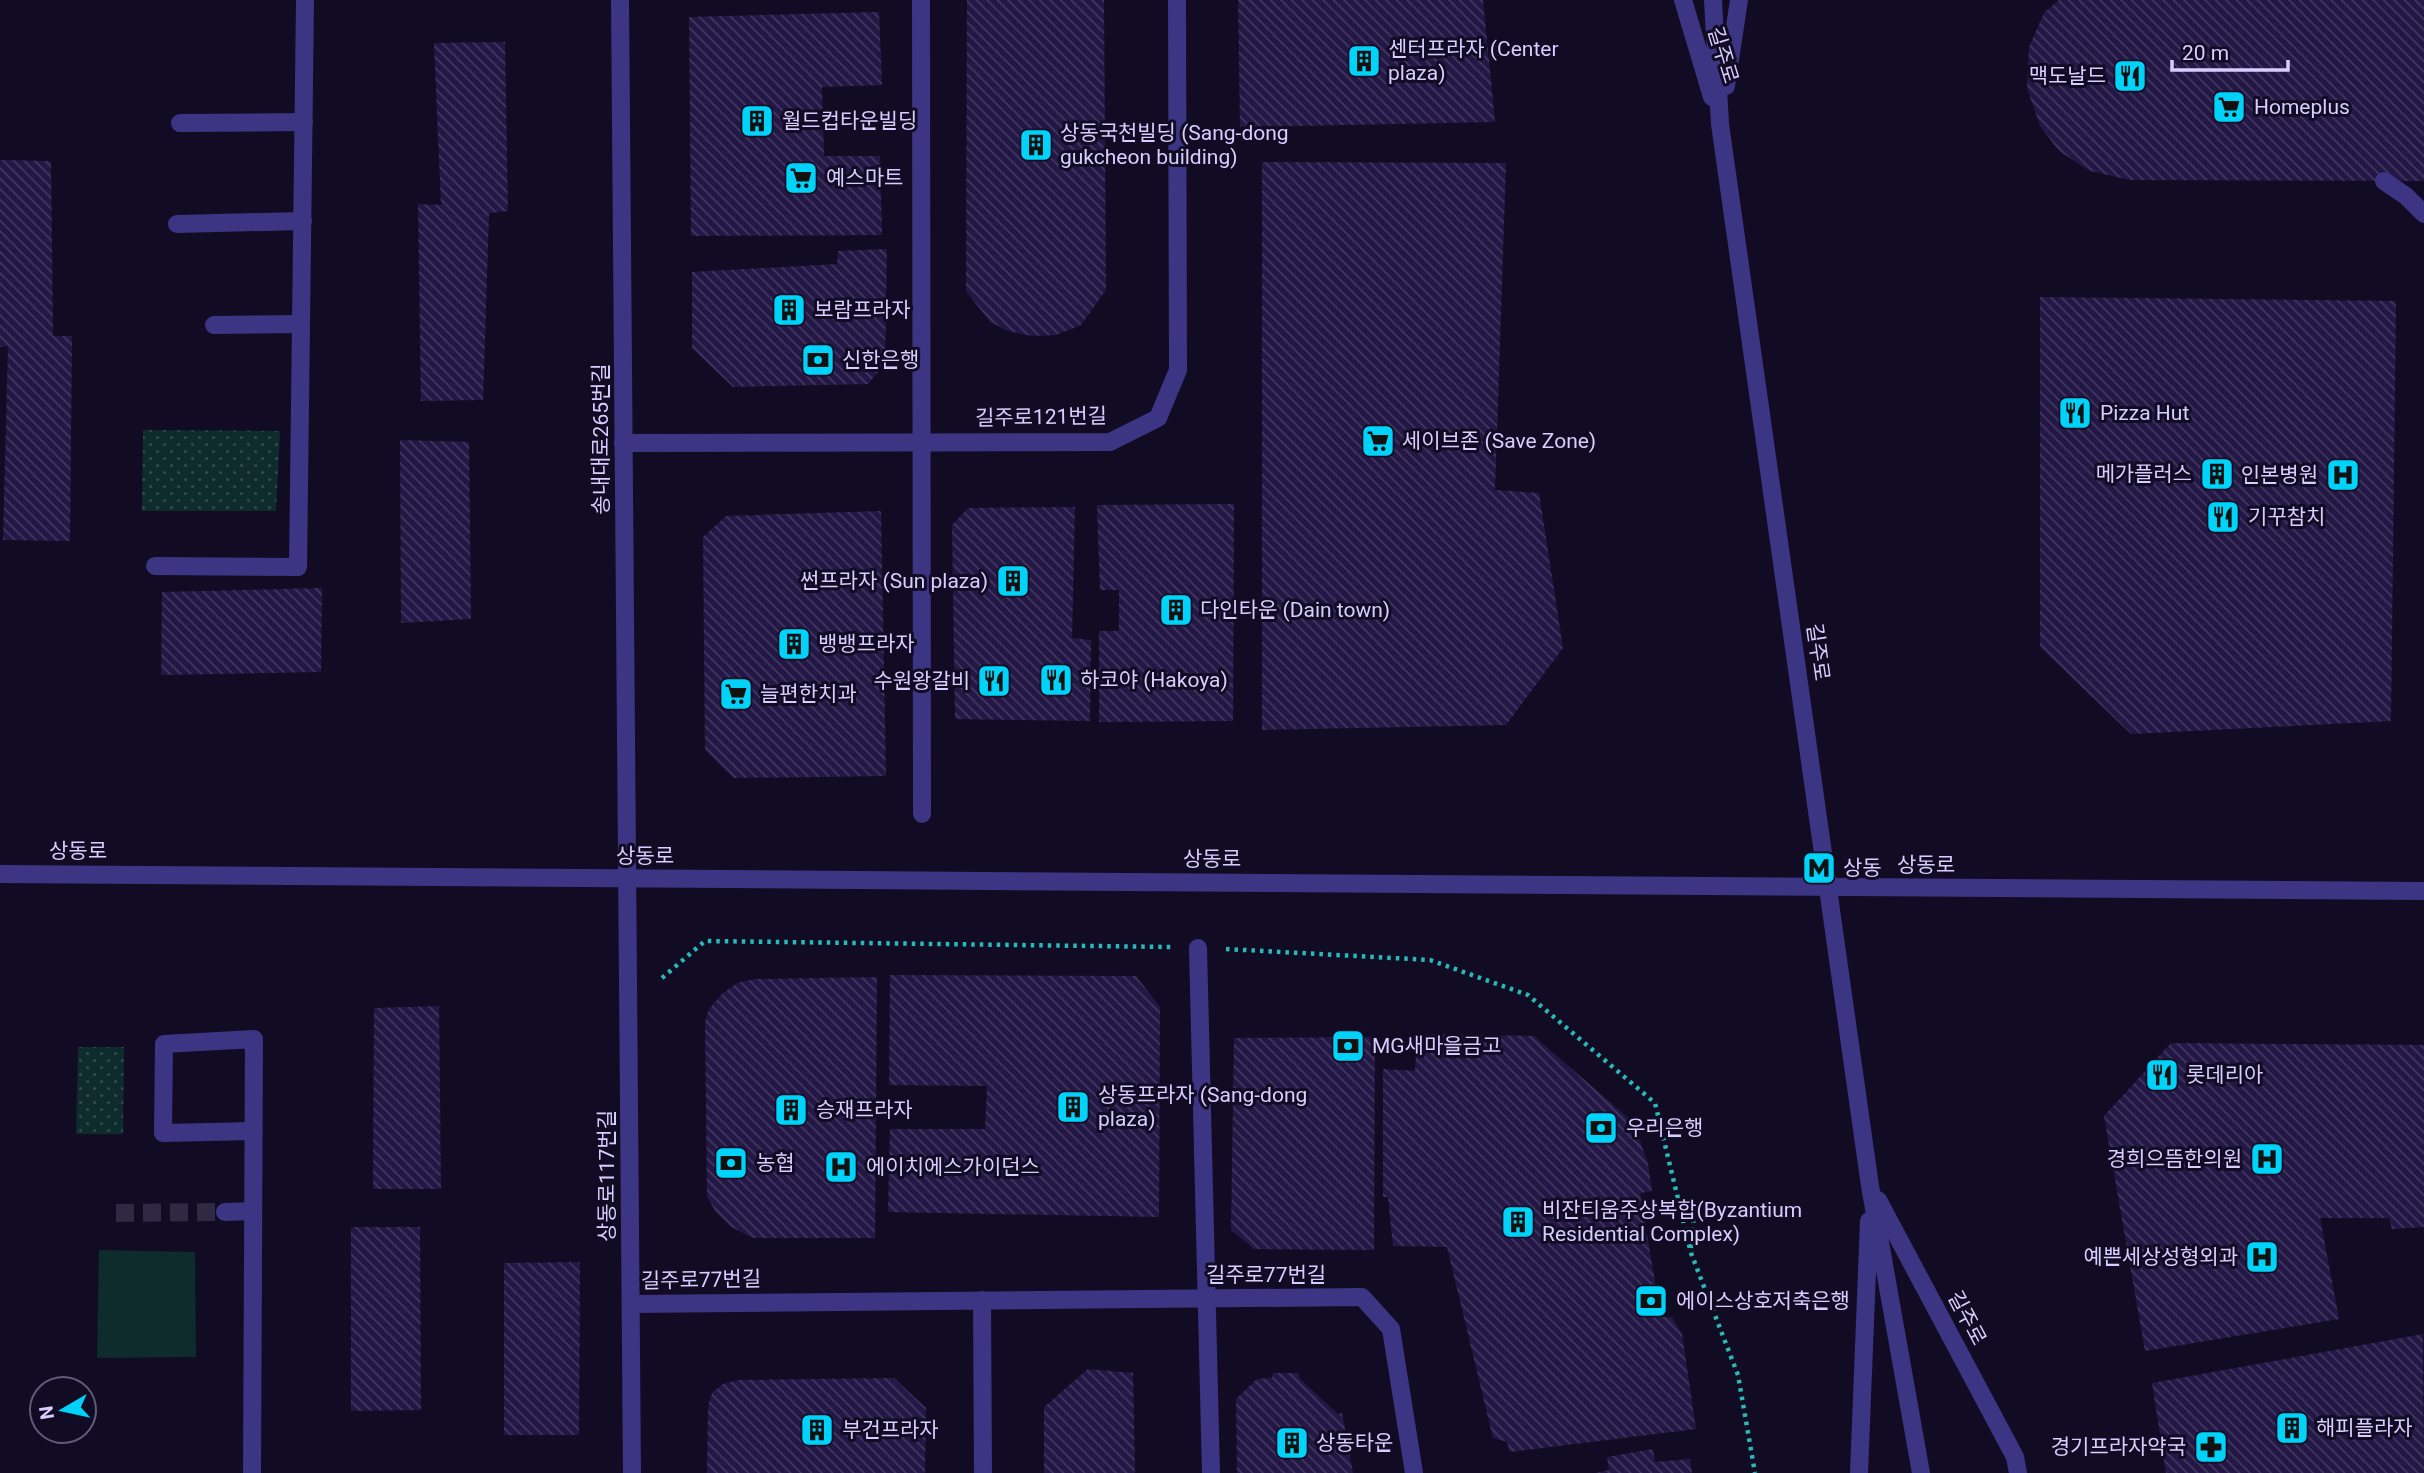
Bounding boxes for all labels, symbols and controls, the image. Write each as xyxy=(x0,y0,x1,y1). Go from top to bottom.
street label: 길주로 xyxy=(1703,24,1743,86)
scale bar xyxy=(2172,28,2288,72)
place label: 센터프라자 (Center plaza) xyxy=(1388,37,1559,85)
text: 20 m xyxy=(2182,41,2229,65)
building icon: 센터프라자 (Center plaza) xyxy=(1345,42,1383,80)
restaurant icon: 맥도날드 xyxy=(2111,57,2149,95)
place label: 맥도날드 xyxy=(2029,64,2106,88)
supermarket icon: Homeplus xyxy=(2210,88,2248,126)
place label: Homeplus xyxy=(2254,95,2350,119)
building icon: 월드컵타운빌딩 xyxy=(738,102,776,140)
place label: 월드컵타운빌딩 xyxy=(782,109,917,133)
place label: 상동국천빌딩 (Sang-dong gukcheon building) xyxy=(1060,121,1289,169)
building icon: 상동국천빌딩 (Sang-dong gukcheon building) xyxy=(1017,126,1055,164)
supermarket icon: 예스마트 xyxy=(782,159,820,197)
place label: 예스마트 xyxy=(826,166,903,190)
building icon: 보람프라자 xyxy=(770,291,808,329)
place label: 보람프라자 xyxy=(814,298,911,322)
bank icon: 신한은행 xyxy=(799,341,837,379)
place label: 신한은행 xyxy=(842,348,919,372)
street label: 송내대로265번길 xyxy=(589,363,613,515)
restaurant icon: Pizza Hut xyxy=(2056,394,2094,432)
place label: Pizza Hut xyxy=(2100,401,2189,425)
street label: 길주로121번길 xyxy=(975,404,1107,430)
supermarket icon: 세이브존 (Save Zone) xyxy=(1359,422,1397,460)
place label: 세이브존 (Save Zone) xyxy=(1402,429,1596,453)
building icon: 메가플러스 xyxy=(2198,455,2236,493)
hospital icon: 인본병원 xyxy=(2324,456,2362,494)
place label: 메가플러스 xyxy=(2095,462,2192,486)
place label: 인본병원 xyxy=(2241,463,2318,487)
restaurant icon: 기꾸참치 xyxy=(2204,498,2242,536)
place label: 기꾸참치 xyxy=(2248,505,2325,529)
building icon: 썬프라자 (Sun plaza) xyxy=(994,562,1032,600)
place label: 썬프라자 (Sun plaza) xyxy=(800,569,988,593)
building icon: 다인타운 (Dain town) xyxy=(1157,591,1195,629)
place label: 다인타운 (Dain town) xyxy=(1200,598,1390,622)
street label: 길주로 xyxy=(1802,622,1834,682)
building icon: 뱅뱅프라자 xyxy=(775,625,813,663)
place label: 뱅뱅프라자 xyxy=(818,632,915,656)
restaurant icon: 하코야 (Hakoya) xyxy=(1037,661,1075,699)
restaurant icon: 수원왕갈비 xyxy=(975,662,1013,700)
place label: 하코야 (Hakoya) xyxy=(1080,668,1228,692)
place label: 수원왕갈비 xyxy=(873,669,970,693)
supermarket icon: 늘편한치과 xyxy=(717,675,755,713)
place label: 늘편한치과 xyxy=(760,682,857,706)
street label: 상동로 xyxy=(49,839,107,863)
street label: 상동로 xyxy=(616,844,674,868)
street label: 상동로 xyxy=(1183,847,1241,871)
metro station icon: 상동 xyxy=(1800,849,1838,887)
street label: 상동로 xyxy=(1897,853,1955,877)
place label: 상동 xyxy=(1843,856,1882,880)
bank icon: MG새마을금고 xyxy=(1329,1027,1367,1065)
place label: MG새마을금고 xyxy=(1372,1034,1501,1058)
restaurant icon: 롯데리아 xyxy=(2143,1056,2181,1094)
place label: 롯데리아 xyxy=(2186,1063,2263,1087)
place label: 상동프라자 (Sang-dong plaza) xyxy=(1098,1083,1307,1131)
building icon: 상동프라자 (Sang-dong plaza) xyxy=(1054,1088,1092,1126)
building icon: 승재프라자 xyxy=(772,1091,810,1129)
place label: 승재프라자 xyxy=(816,1098,913,1122)
bank icon: 우리은행 xyxy=(1582,1109,1620,1147)
street label: 상동로117번길 xyxy=(595,1110,619,1242)
place label: 우리은행 xyxy=(1626,1116,1703,1140)
hospital icon: 경희으뜸한의원 xyxy=(2248,1140,2286,1178)
bank icon: 농협 xyxy=(712,1144,750,1182)
place label: 경희으뜸한의원 xyxy=(2107,1147,2242,1171)
hospital icon: 에이치에스가이던스 xyxy=(822,1148,860,1186)
place label: 농협 xyxy=(756,1151,795,1175)
place label: 에이치에스가이던스 xyxy=(866,1155,1040,1179)
place label: 비잔티움주상복합(Byzantium Residential Complex) xyxy=(1542,1198,1802,1246)
building icon: 비잔티움주상복합(Byzantium Residential Complex) xyxy=(1499,1203,1537,1241)
hospital icon: 예쁜세상성형외과 xyxy=(2243,1238,2281,1276)
place label: 예쁜세상성형외과 xyxy=(2083,1245,2238,1269)
street label: 길주로77번길 xyxy=(1206,1263,1326,1287)
street label: 길주로77번길 xyxy=(641,1267,761,1293)
bank icon: 에이스상호저축은행 xyxy=(1632,1282,1670,1320)
street label: 길주로 xyxy=(1943,1287,1991,1349)
place label: 에이스상호저축은행 xyxy=(1676,1289,1850,1313)
north arrow xyxy=(28,1375,98,1445)
text: N xyxy=(34,1404,59,1421)
building icon: 해피플라자 xyxy=(2273,1409,2311,1447)
building icon: 부건프라자 xyxy=(798,1411,836,1449)
place label: 해피플라자 xyxy=(2316,1416,2413,1440)
place label: 부건프라자 xyxy=(842,1418,939,1442)
building icon: 상동타운 xyxy=(1273,1424,1311,1462)
pharmacy icon: 경기프라자약국 xyxy=(2192,1428,2230,1466)
place label: 상동타운 xyxy=(1316,1431,1393,1455)
place label: 경기프라자약국 xyxy=(2051,1435,2186,1459)

